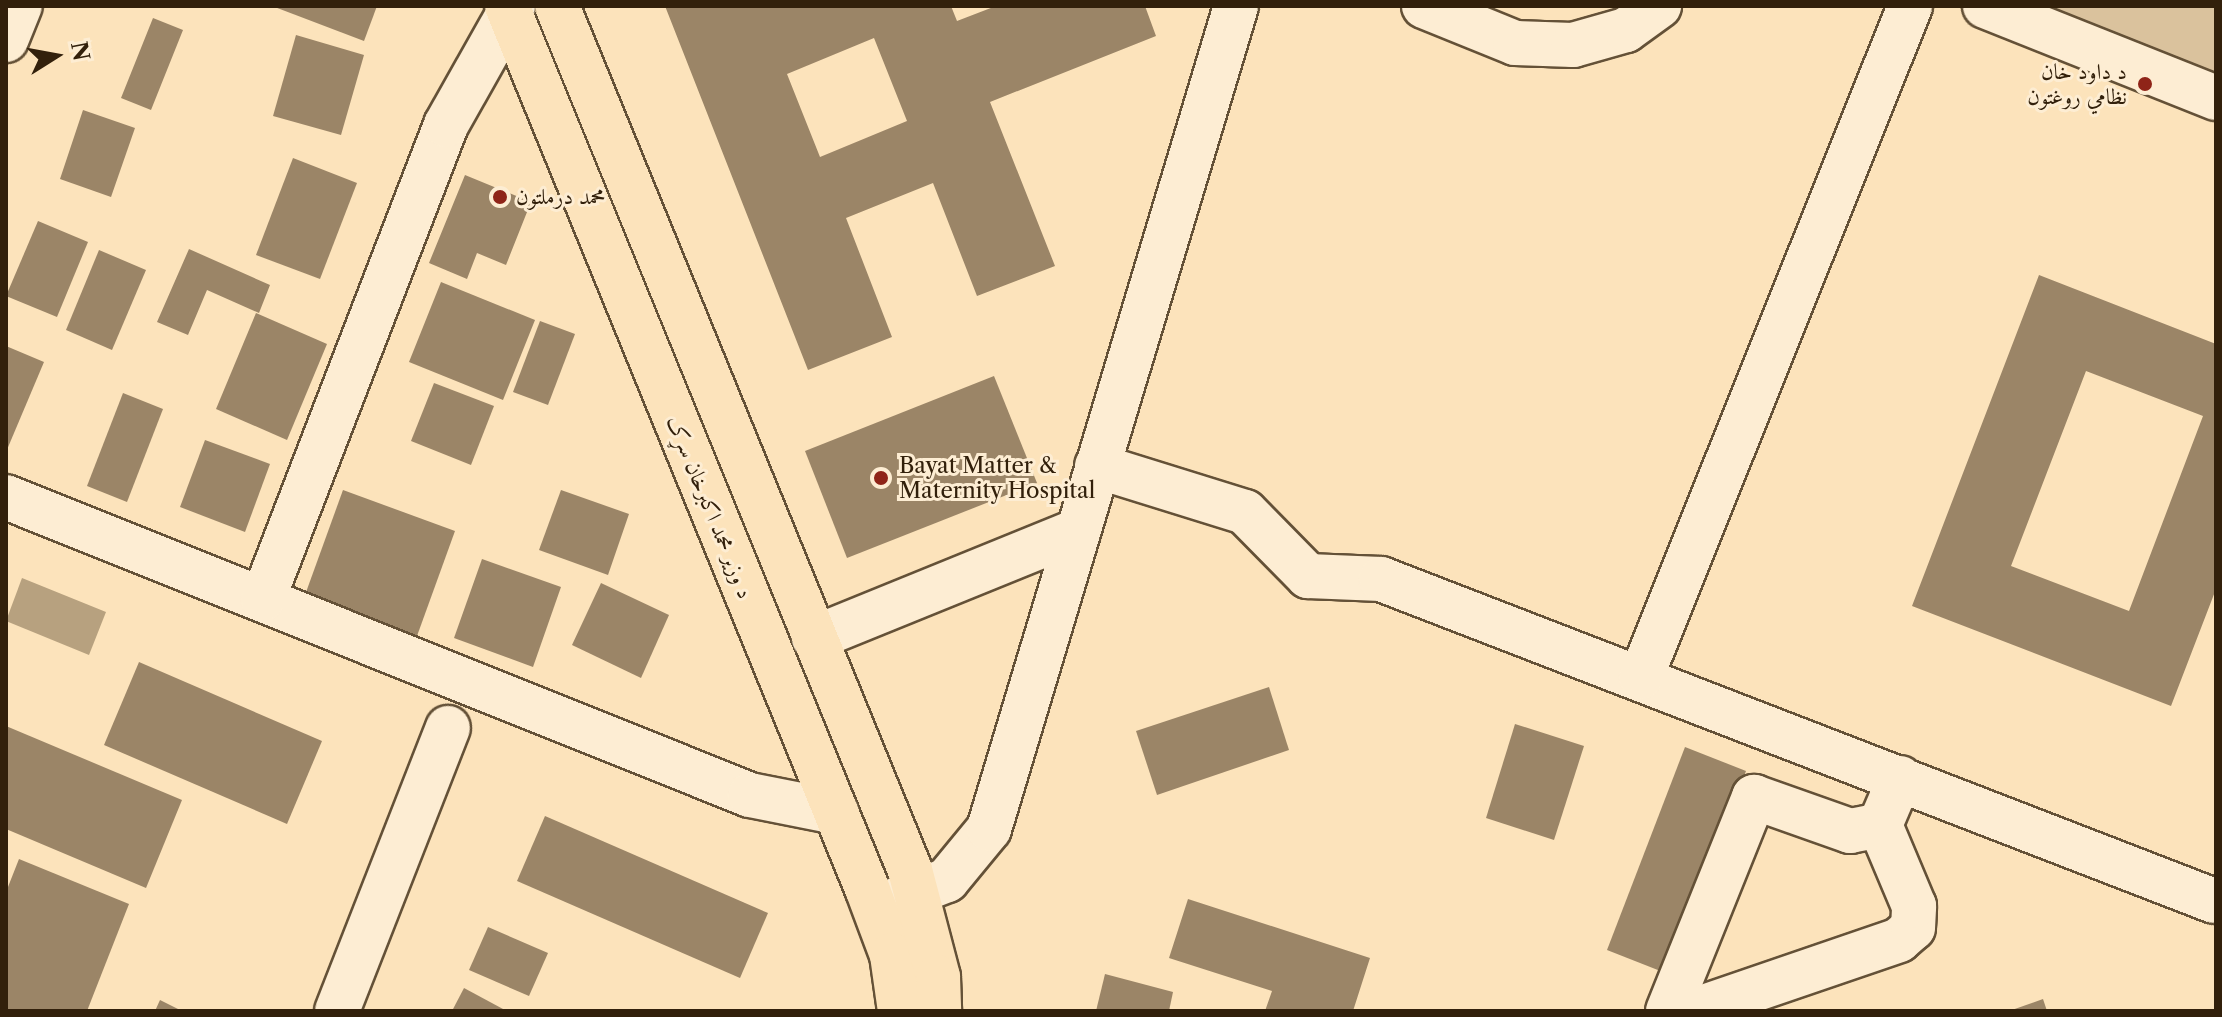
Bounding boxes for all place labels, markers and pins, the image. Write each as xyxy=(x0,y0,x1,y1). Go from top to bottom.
place label: د داود خان نظامي روغتون xyxy=(2027,58,2127,110)
marker: د داود خان نظامي روغتون xyxy=(2134,73,2156,95)
place label: محمد درملتون xyxy=(516,184,605,210)
marker: محمد درملتون xyxy=(491,188,509,206)
place label: Bayat Matter & Maternity Hospital xyxy=(899,452,1096,504)
marker: Bayat Matter & Maternity Hospital xyxy=(870,467,892,489)

